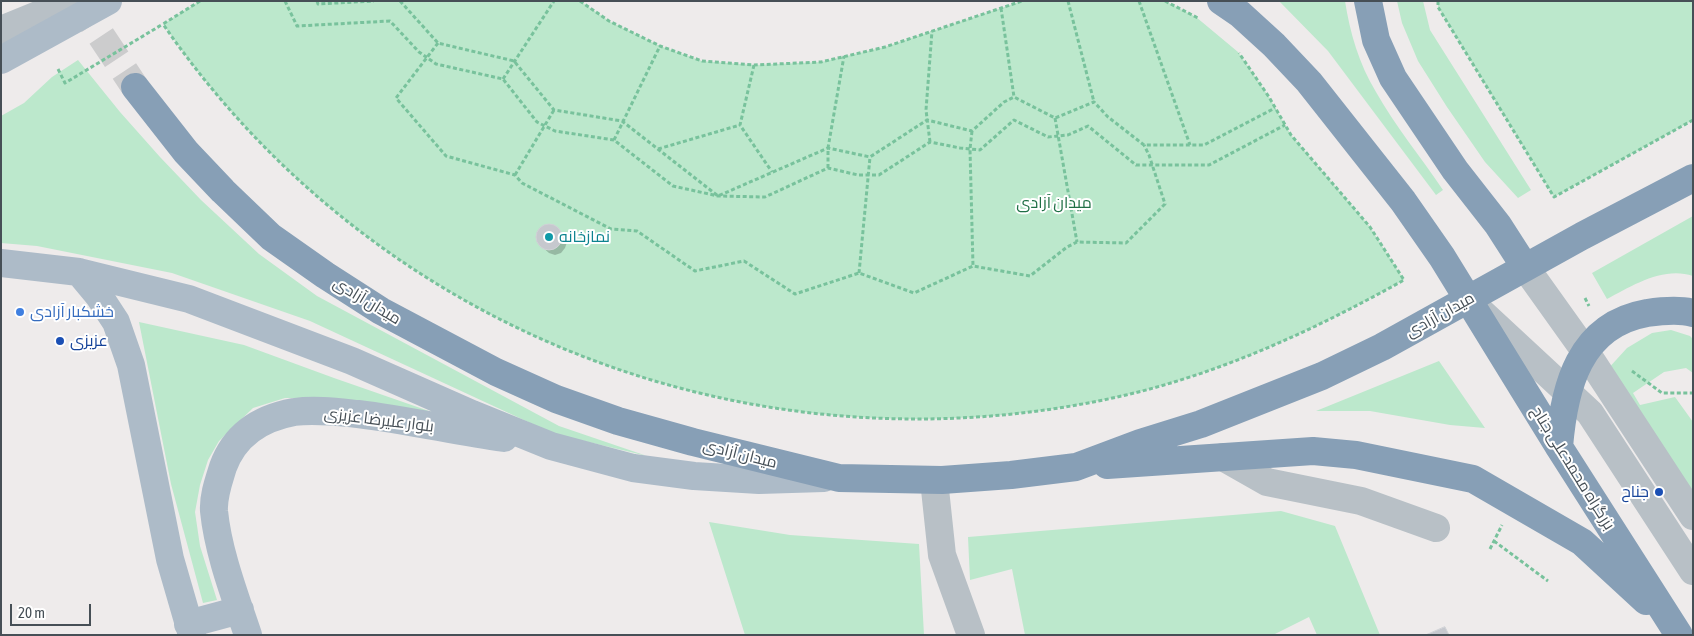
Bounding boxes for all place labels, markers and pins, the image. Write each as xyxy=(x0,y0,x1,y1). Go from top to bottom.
place label: نمازخانه xyxy=(559,227,610,247)
marker: نمازخانه xyxy=(543,231,555,243)
place label: خشکبار آزادی xyxy=(30,302,114,322)
marker: خشکبار آزادی xyxy=(14,306,26,318)
place label: عزیزی xyxy=(70,331,108,351)
marker: عزیزی xyxy=(54,335,66,347)
place label: جناح xyxy=(1621,482,1649,502)
marker: جناح xyxy=(1653,486,1665,498)

